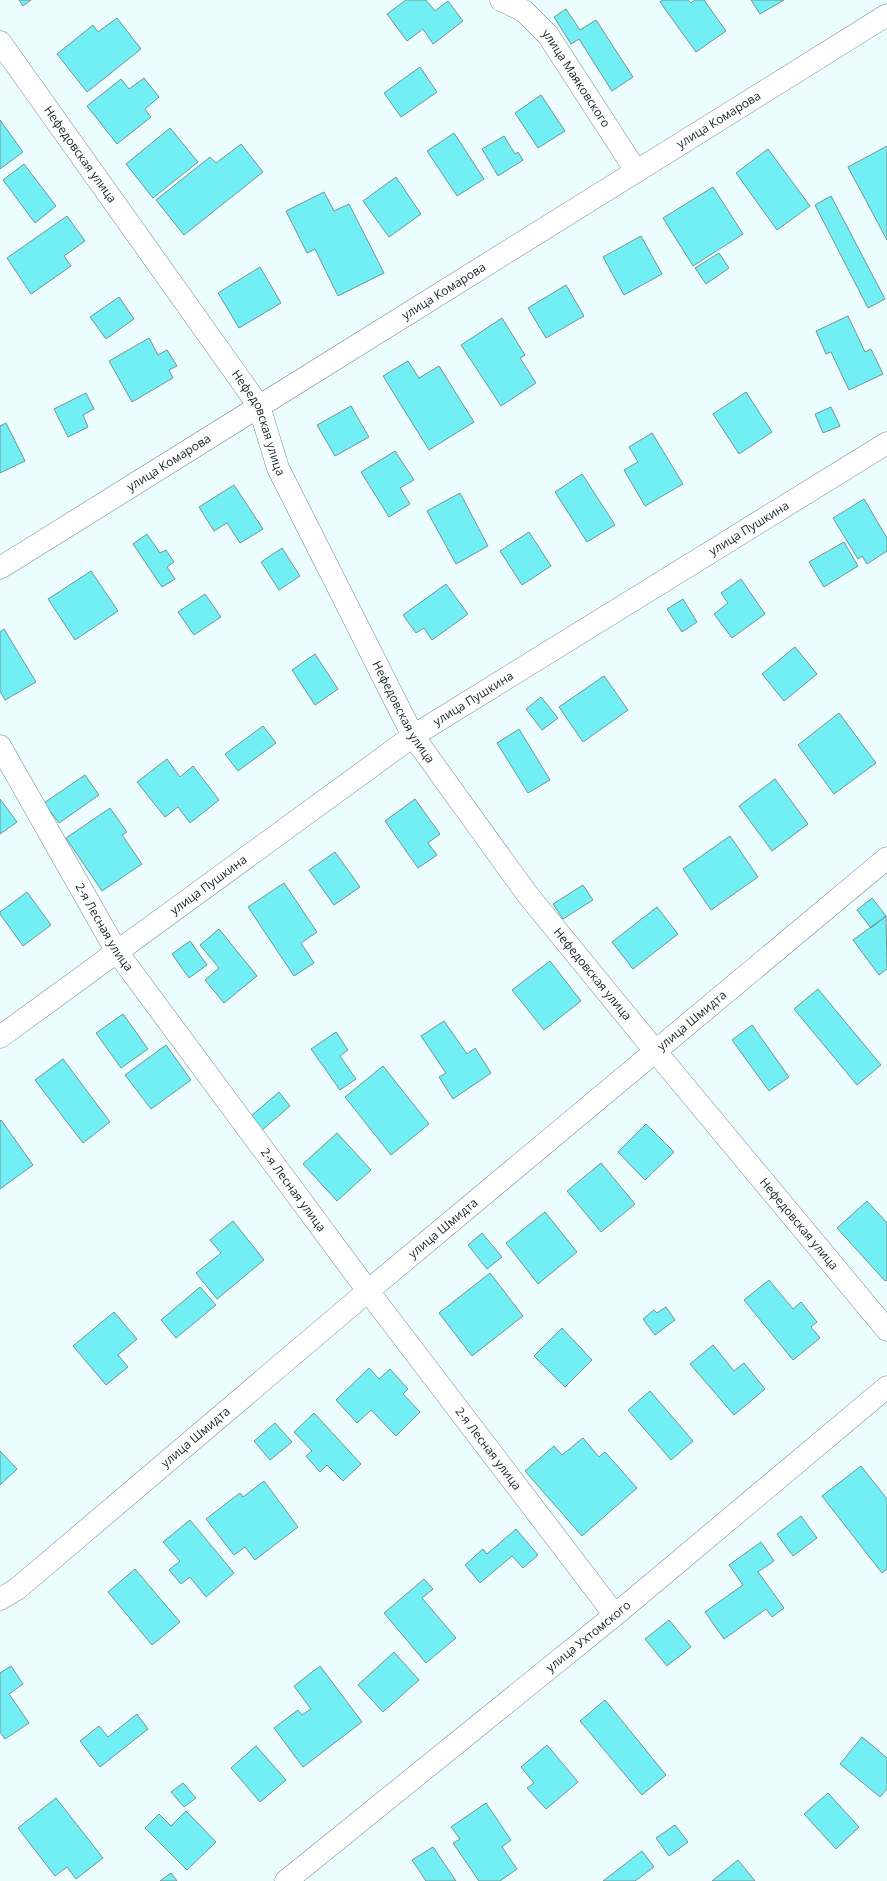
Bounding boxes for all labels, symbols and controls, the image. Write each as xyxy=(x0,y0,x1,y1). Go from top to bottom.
street label: улица Маяковского xyxy=(539,25,614,130)
street label: улица Комарова xyxy=(673,87,764,152)
street label: Нефедовская улица xyxy=(40,102,121,206)
street label: улица Комарова xyxy=(398,258,489,323)
street label: Нефедовская улица xyxy=(228,366,290,479)
street label: улица Комарова xyxy=(123,430,214,495)
street label: улица Пушкина xyxy=(705,497,792,559)
street label: Нефедовская улица xyxy=(368,658,439,767)
street label: улица Пушкина xyxy=(430,667,516,730)
street label: улица Пушкина xyxy=(166,851,250,918)
street label: 2-я Лесная улица xyxy=(72,880,137,975)
street label: Нефедовская улица xyxy=(550,924,636,1024)
street label: улица Шмидта xyxy=(653,986,730,1054)
street label: 2-я Лесная улица xyxy=(257,1144,330,1235)
street label: Нефедовская улица xyxy=(756,1174,843,1273)
street label: улица Шмидта xyxy=(404,1194,481,1262)
street label: улица Шмидта xyxy=(157,1403,234,1471)
street label: 2-я Лесная улица xyxy=(451,1403,526,1493)
street label: улица Ухтомского xyxy=(542,1596,634,1676)

